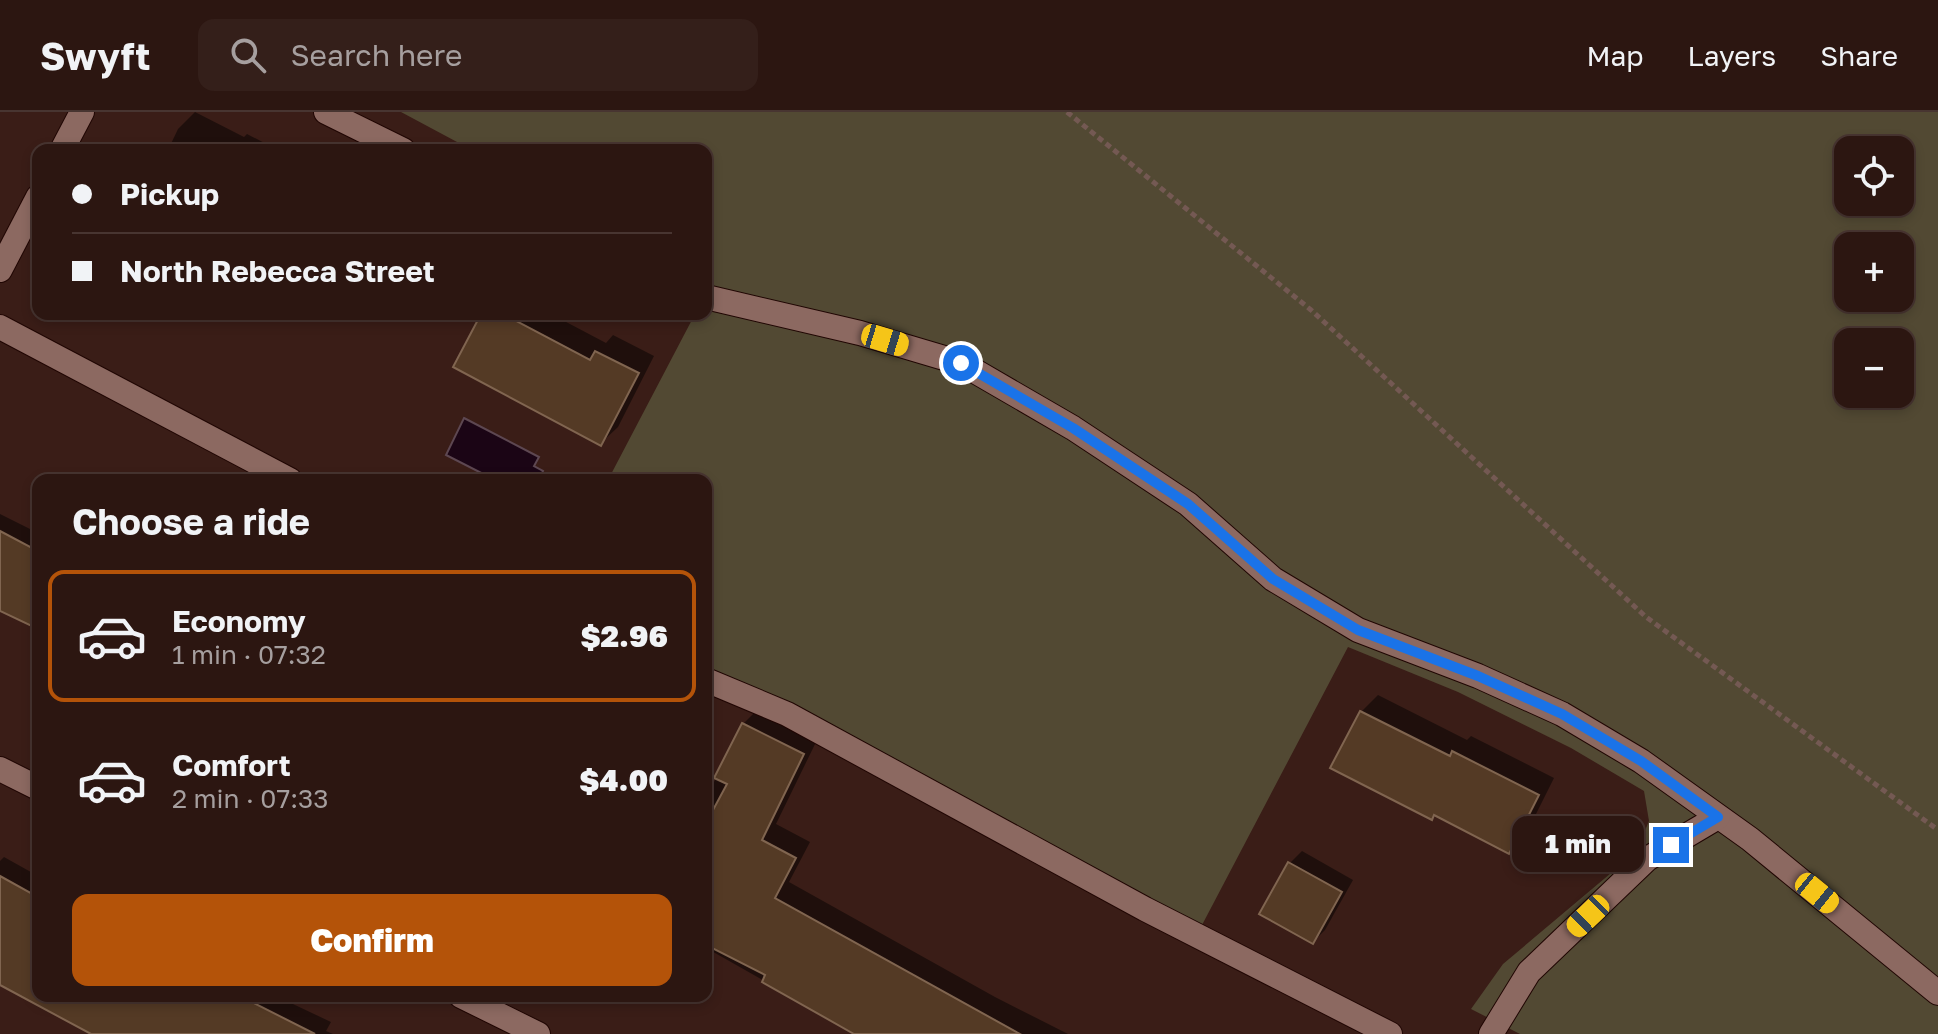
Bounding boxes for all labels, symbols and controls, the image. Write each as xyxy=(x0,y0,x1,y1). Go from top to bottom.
search box xyxy=(198,19,758,91)
text: Swyft xyxy=(40,33,150,78)
icon: search xyxy=(226,33,270,77)
text: Search here xyxy=(290,37,462,73)
text: Map xyxy=(1586,39,1644,72)
text: Layers xyxy=(1688,39,1776,72)
text: Share xyxy=(1820,39,1898,72)
map controls xyxy=(1834,136,1914,408)
button: locate xyxy=(1834,136,1914,216)
text: Pickup xyxy=(120,176,219,212)
button: + xyxy=(1834,232,1914,312)
text: North Rebecca Street xyxy=(120,253,435,289)
car xyxy=(859,322,911,358)
button: − xyxy=(1834,328,1914,408)
route start xyxy=(943,345,979,381)
text: Choose a ride xyxy=(72,500,310,543)
icon: car xyxy=(76,600,148,672)
text: Economy xyxy=(172,603,306,639)
text: $2.96 xyxy=(580,618,668,654)
text: 1 min · 07:32 xyxy=(172,639,326,670)
icon: car xyxy=(76,744,148,816)
text: Comfort xyxy=(172,747,291,783)
text: $4.00 xyxy=(579,762,668,798)
text: 2 min · 07:33 xyxy=(172,783,328,814)
callout: 1 min xyxy=(1511,817,1643,873)
route end xyxy=(1653,827,1689,863)
text: 1 min xyxy=(1545,828,1611,859)
car xyxy=(1791,869,1843,917)
car xyxy=(1562,891,1614,941)
button: Confirm xyxy=(72,894,672,986)

